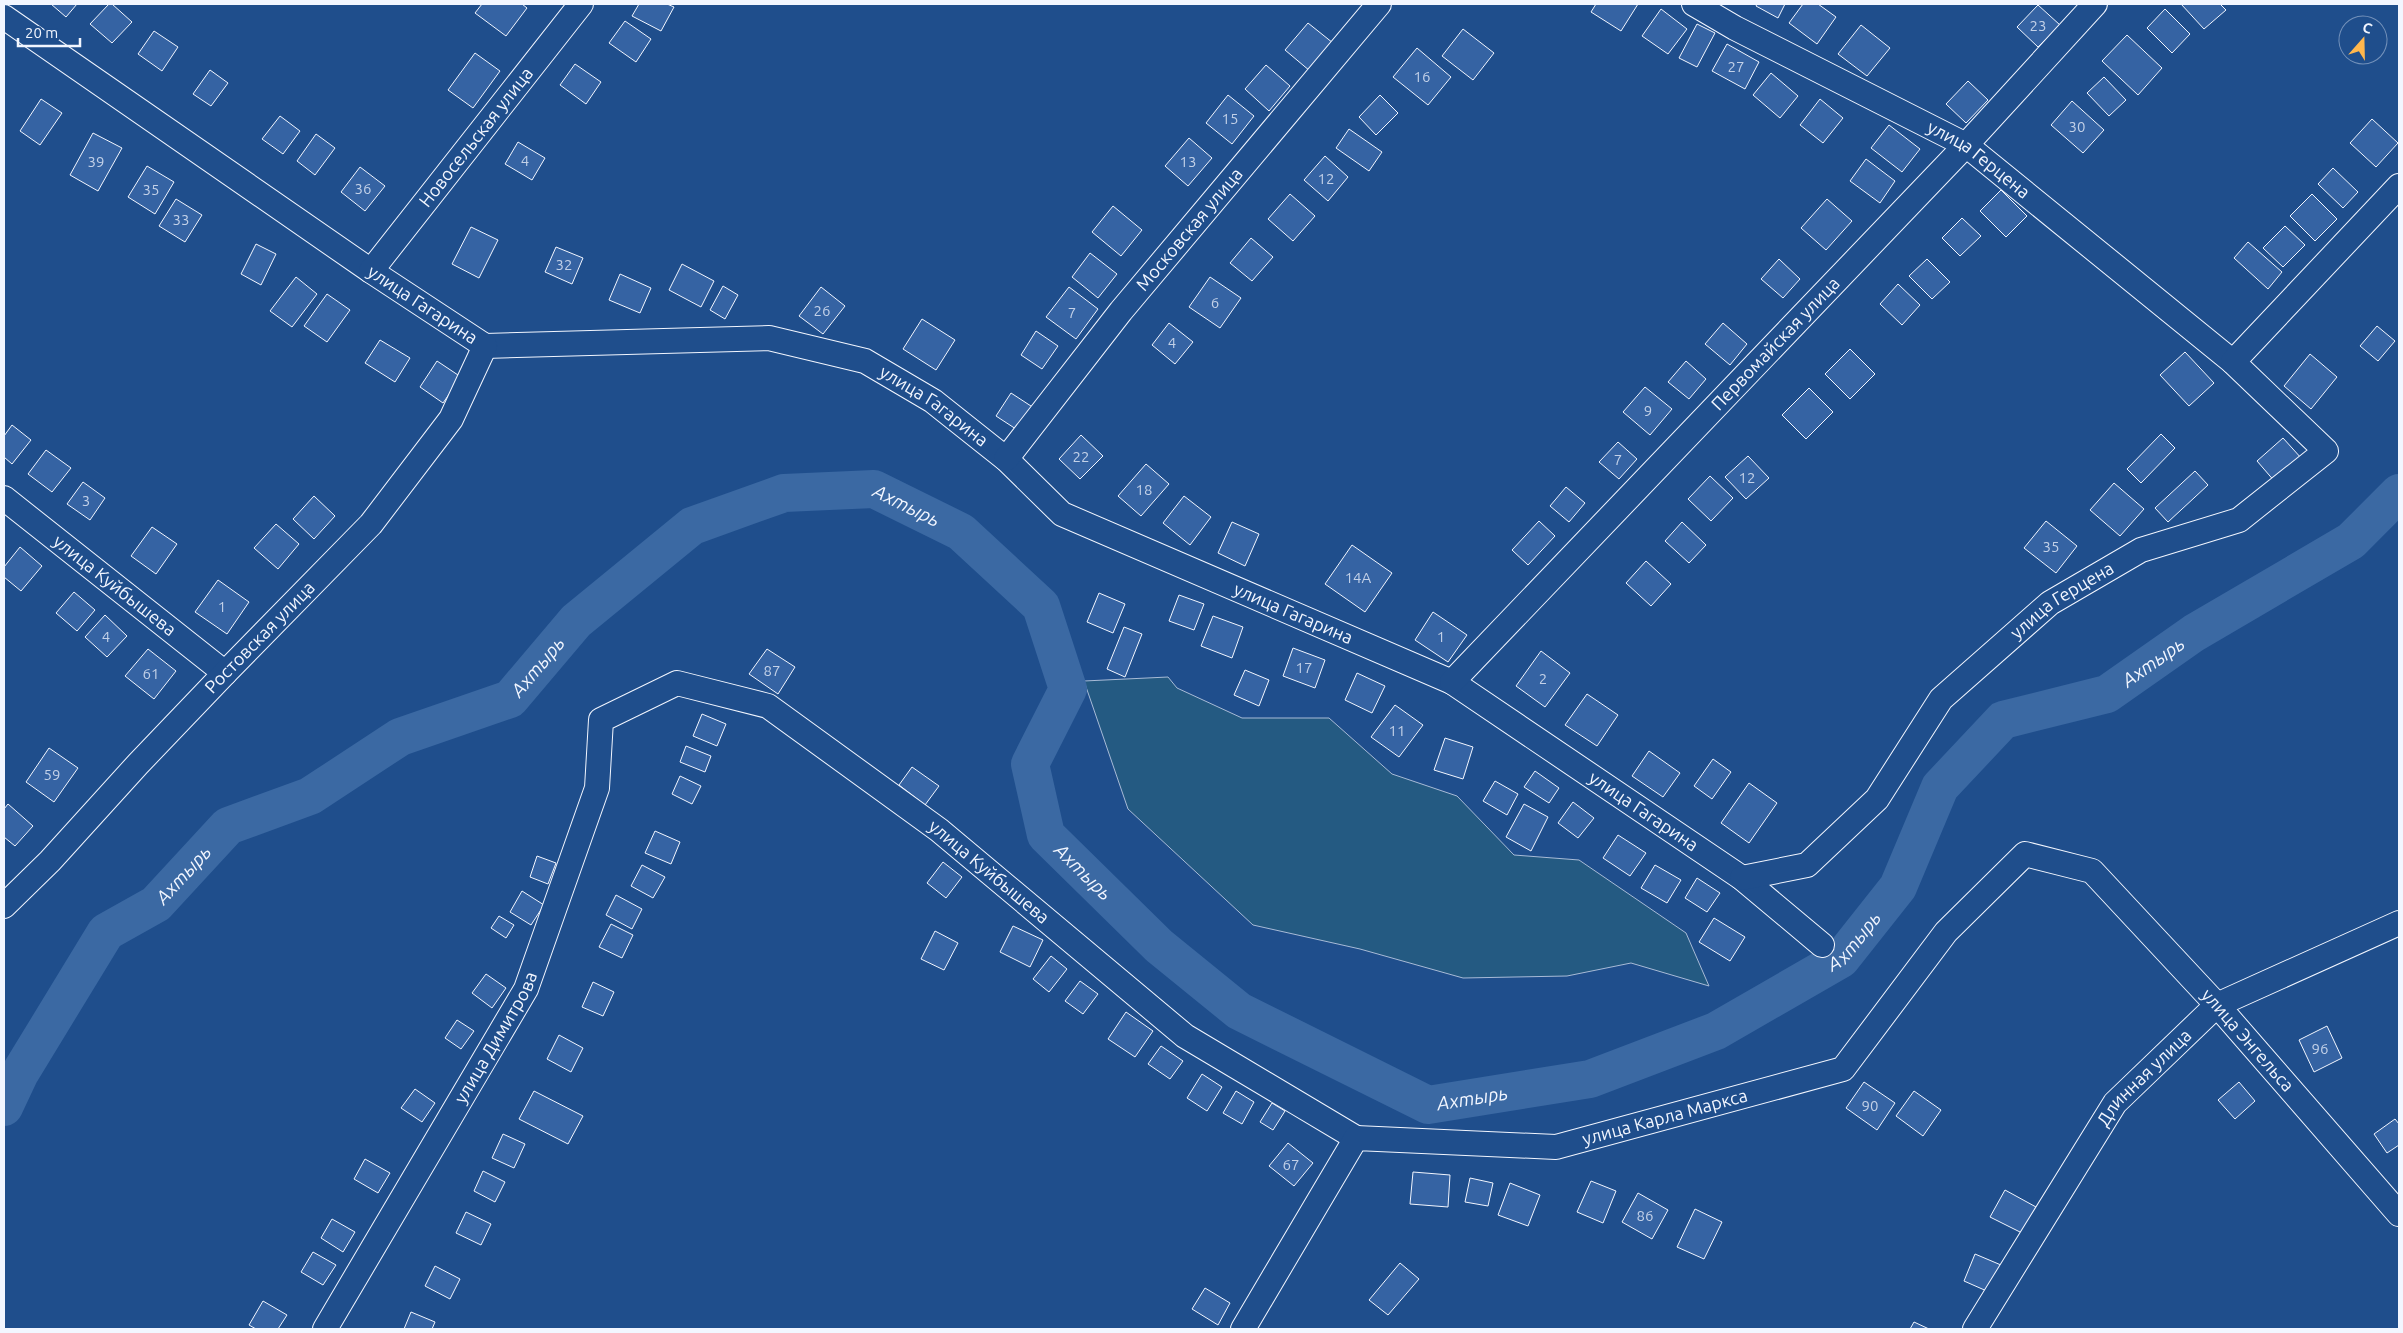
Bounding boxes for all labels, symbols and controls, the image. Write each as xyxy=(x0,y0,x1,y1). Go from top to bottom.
scale bar xyxy=(18,15,80,47)
north arrow xyxy=(2338,15,2388,65)
house number: 23 xyxy=(2030,17,2046,34)
text: С xyxy=(2361,19,2374,37)
text: 20 m xyxy=(25,24,58,41)
house number: 27 xyxy=(1728,58,1744,75)
street label: Новосельская улица xyxy=(414,63,536,210)
house number: 16 xyxy=(1414,68,1430,85)
house number: 15 xyxy=(1222,110,1238,127)
street label: улица Герцена xyxy=(1924,116,2034,202)
house number: 30 xyxy=(2069,118,2085,135)
house number: 4 xyxy=(521,152,529,169)
house number: 39 xyxy=(88,153,104,170)
house number: 13 xyxy=(1180,153,1196,170)
street label: Московская улица xyxy=(1132,163,1246,294)
house number: 12 xyxy=(1318,170,1334,187)
house number: 36 xyxy=(355,180,371,197)
house number: 35 xyxy=(143,181,159,198)
house number: 33 xyxy=(173,211,189,228)
house number: 32 xyxy=(556,256,572,273)
street label: улица Гагарина xyxy=(364,261,482,347)
street label: Первомайская улица xyxy=(1707,273,1843,414)
house number: 6 xyxy=(1211,294,1219,311)
house number: 26 xyxy=(814,302,830,319)
house number: 7 xyxy=(1068,304,1076,321)
house number: 4 xyxy=(1168,334,1176,351)
street label: улица Гагарина xyxy=(876,361,993,450)
house number: 9 xyxy=(1644,402,1652,419)
house number: 22 xyxy=(1073,448,1089,465)
house number: 7 xyxy=(1614,451,1622,468)
house number: 12 xyxy=(1739,469,1755,486)
water label: Ахтырь xyxy=(869,479,944,531)
house number: 18 xyxy=(1136,481,1152,498)
house number: 3 xyxy=(82,492,90,509)
street label: улица Куйбышева xyxy=(50,530,180,639)
house number: 35 xyxy=(2043,538,2059,555)
street label: улица Герцена xyxy=(2006,557,2117,642)
house number: 14А xyxy=(1345,569,1372,586)
street label: Ростовская улица xyxy=(200,577,318,697)
street label: улица Гагарина xyxy=(1231,578,1356,647)
house number: 1 xyxy=(218,598,226,615)
house number: 4 xyxy=(102,628,110,645)
house number: 1 xyxy=(1437,628,1445,645)
water label: Ахтырь xyxy=(505,632,569,702)
water label: Ахтырь xyxy=(2117,632,2189,692)
house number: 17 xyxy=(1296,659,1312,676)
house number: 87 xyxy=(764,662,780,679)
house number: 61 xyxy=(143,665,159,682)
house number: 2 xyxy=(1539,670,1547,687)
house number: 11 xyxy=(1389,722,1405,739)
house number: 59 xyxy=(44,766,60,783)
street label: улица Гагарина xyxy=(1586,767,1703,855)
street label: улица Куйбышева xyxy=(925,815,1054,927)
water label: Ахтырь xyxy=(1049,838,1117,905)
water label: Ахтырь xyxy=(150,841,215,909)
water label: Ахтырь xyxy=(1822,907,1885,976)
street label: улица Димитрова xyxy=(450,969,540,1107)
street label: улица Энгельса xyxy=(2198,984,2299,1095)
street label: Длинная улица xyxy=(2092,1024,2195,1130)
house number: 96 xyxy=(2312,1040,2328,1057)
water label: Ахтырь xyxy=(1434,1081,1509,1115)
street label: улица Карла Маркса xyxy=(1580,1084,1749,1148)
house number: 90 xyxy=(1862,1097,1878,1114)
house number: 67 xyxy=(1283,1156,1299,1173)
house number: 86 xyxy=(1637,1207,1653,1224)

